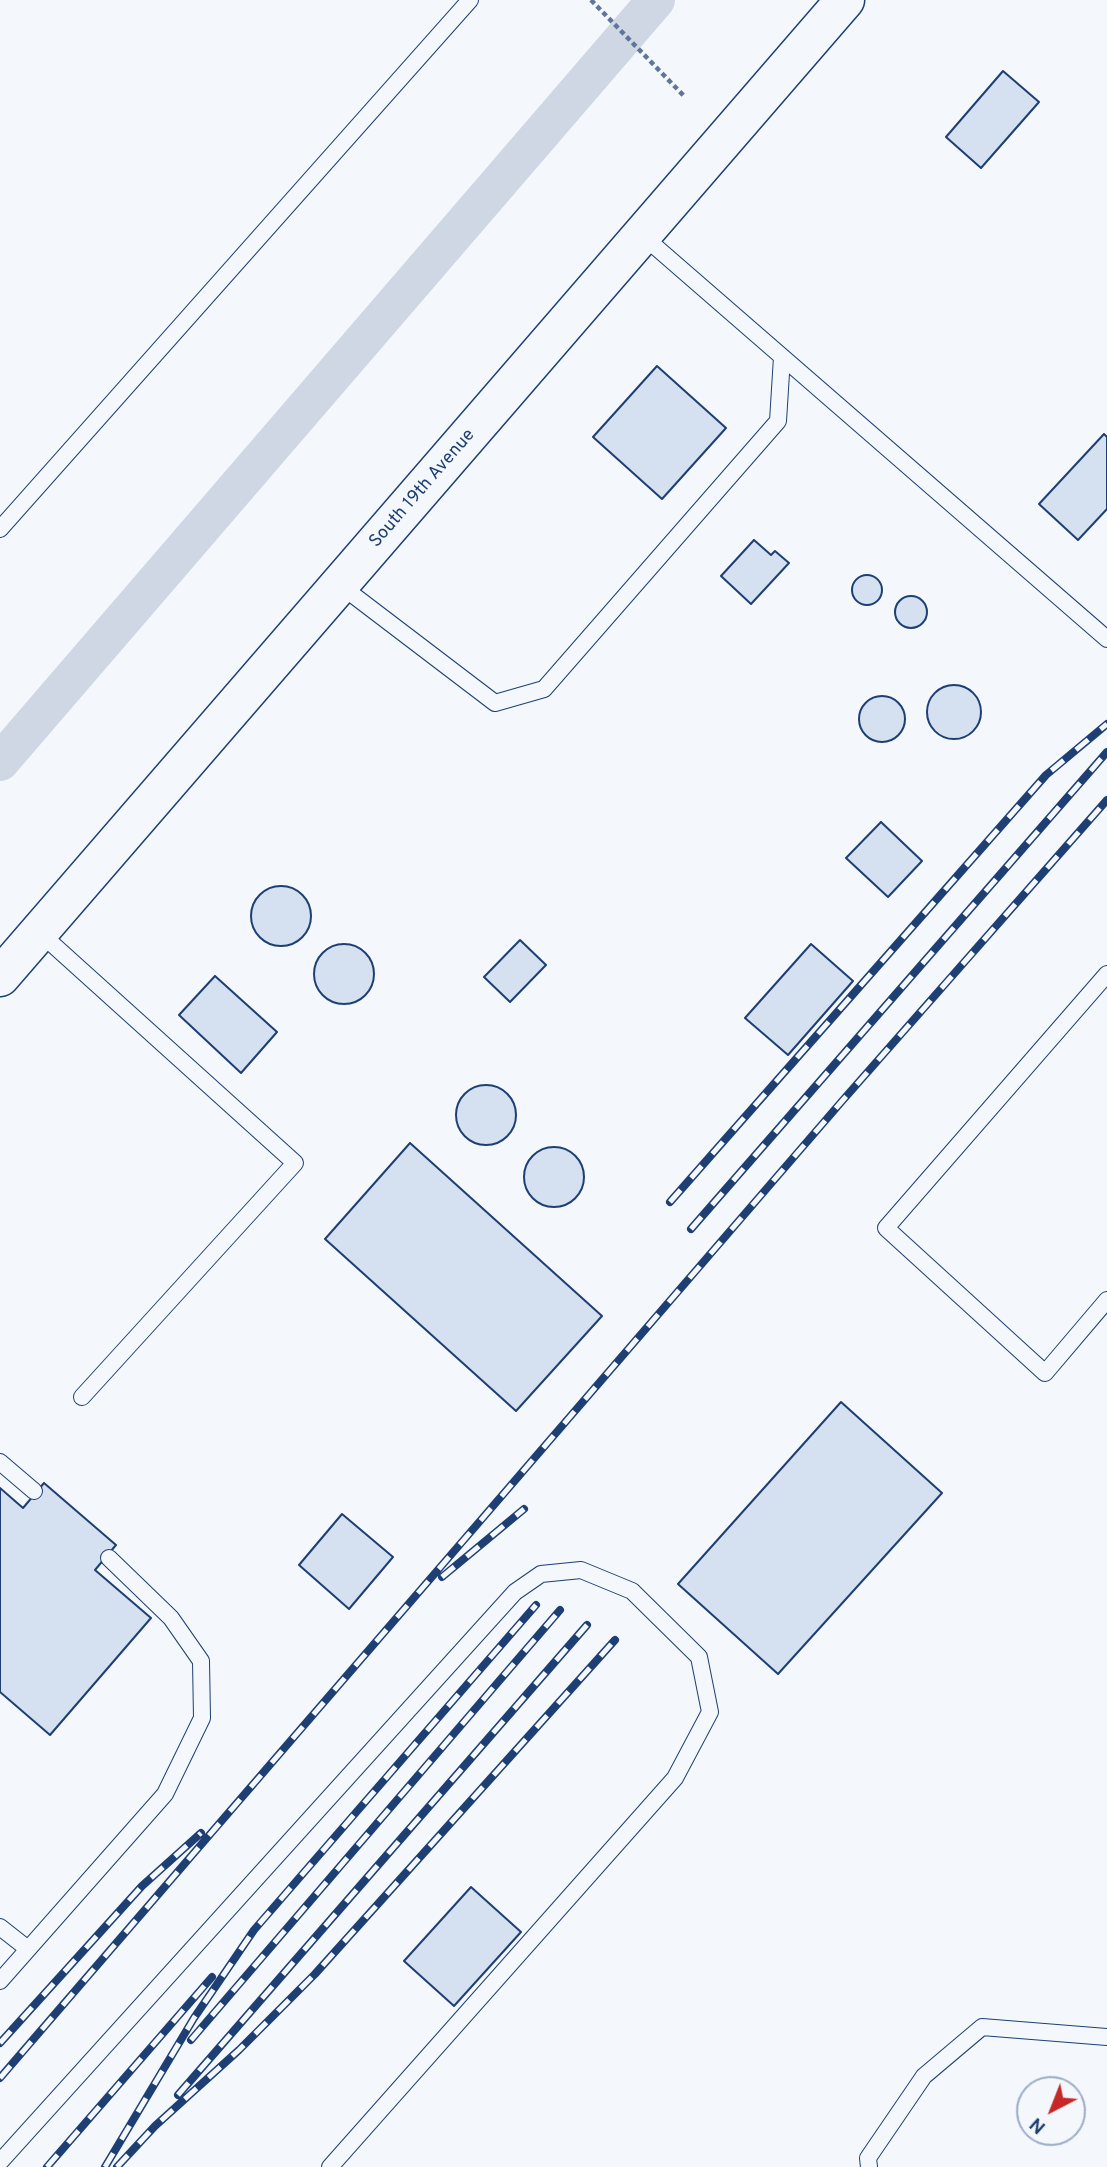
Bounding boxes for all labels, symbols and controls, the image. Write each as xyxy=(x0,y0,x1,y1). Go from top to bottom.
street label: South 19th Avenue xyxy=(366,425,480,553)
north arrow xyxy=(1016,2076,1086,2146)
text: N xyxy=(1025,2112,1051,2139)

